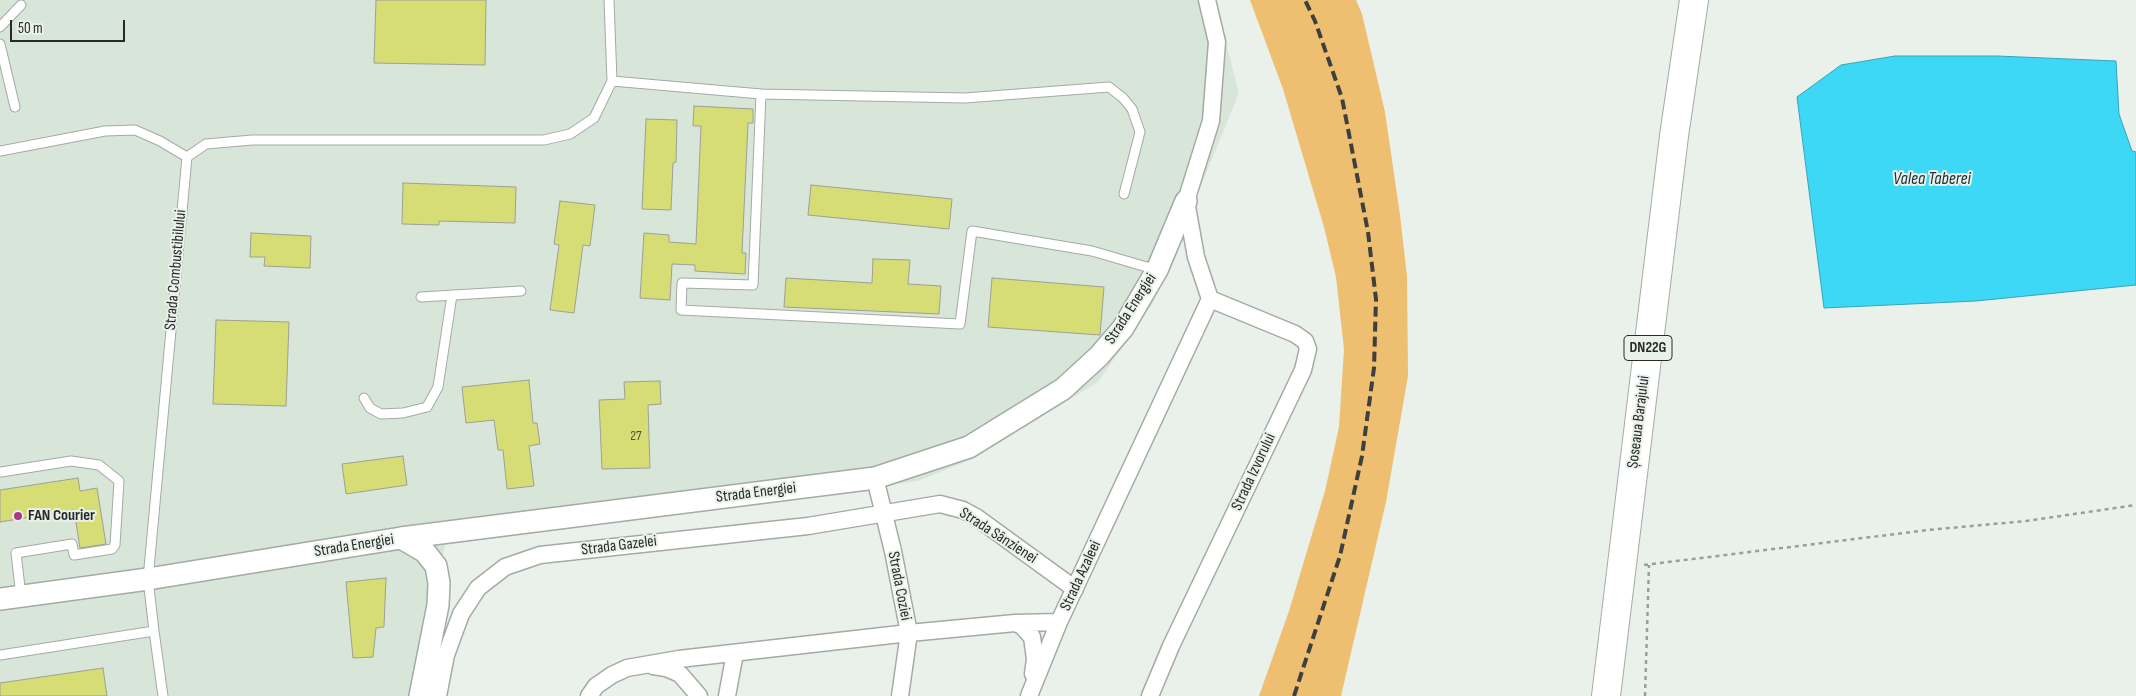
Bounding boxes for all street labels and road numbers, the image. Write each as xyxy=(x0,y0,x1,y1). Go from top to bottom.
street label: Strada Combustibilului xyxy=(161,209,191,331)
street label: Strada Energiei xyxy=(1101,270,1161,348)
road number: DN22G xyxy=(1624,336,1672,360)
street label: Șoseaua Barajului xyxy=(1624,375,1654,469)
street label: Strada Izvorului xyxy=(1228,430,1280,514)
street label: Strada Energiei xyxy=(715,479,797,507)
street label: Strada Sânzienei xyxy=(956,504,1040,568)
street label: Strada Energiei xyxy=(313,530,395,562)
street label: Strada Gazelei xyxy=(580,532,658,560)
street label: Strada Azaleei xyxy=(1056,538,1106,614)
street label: Strada Coziei xyxy=(883,550,915,622)

